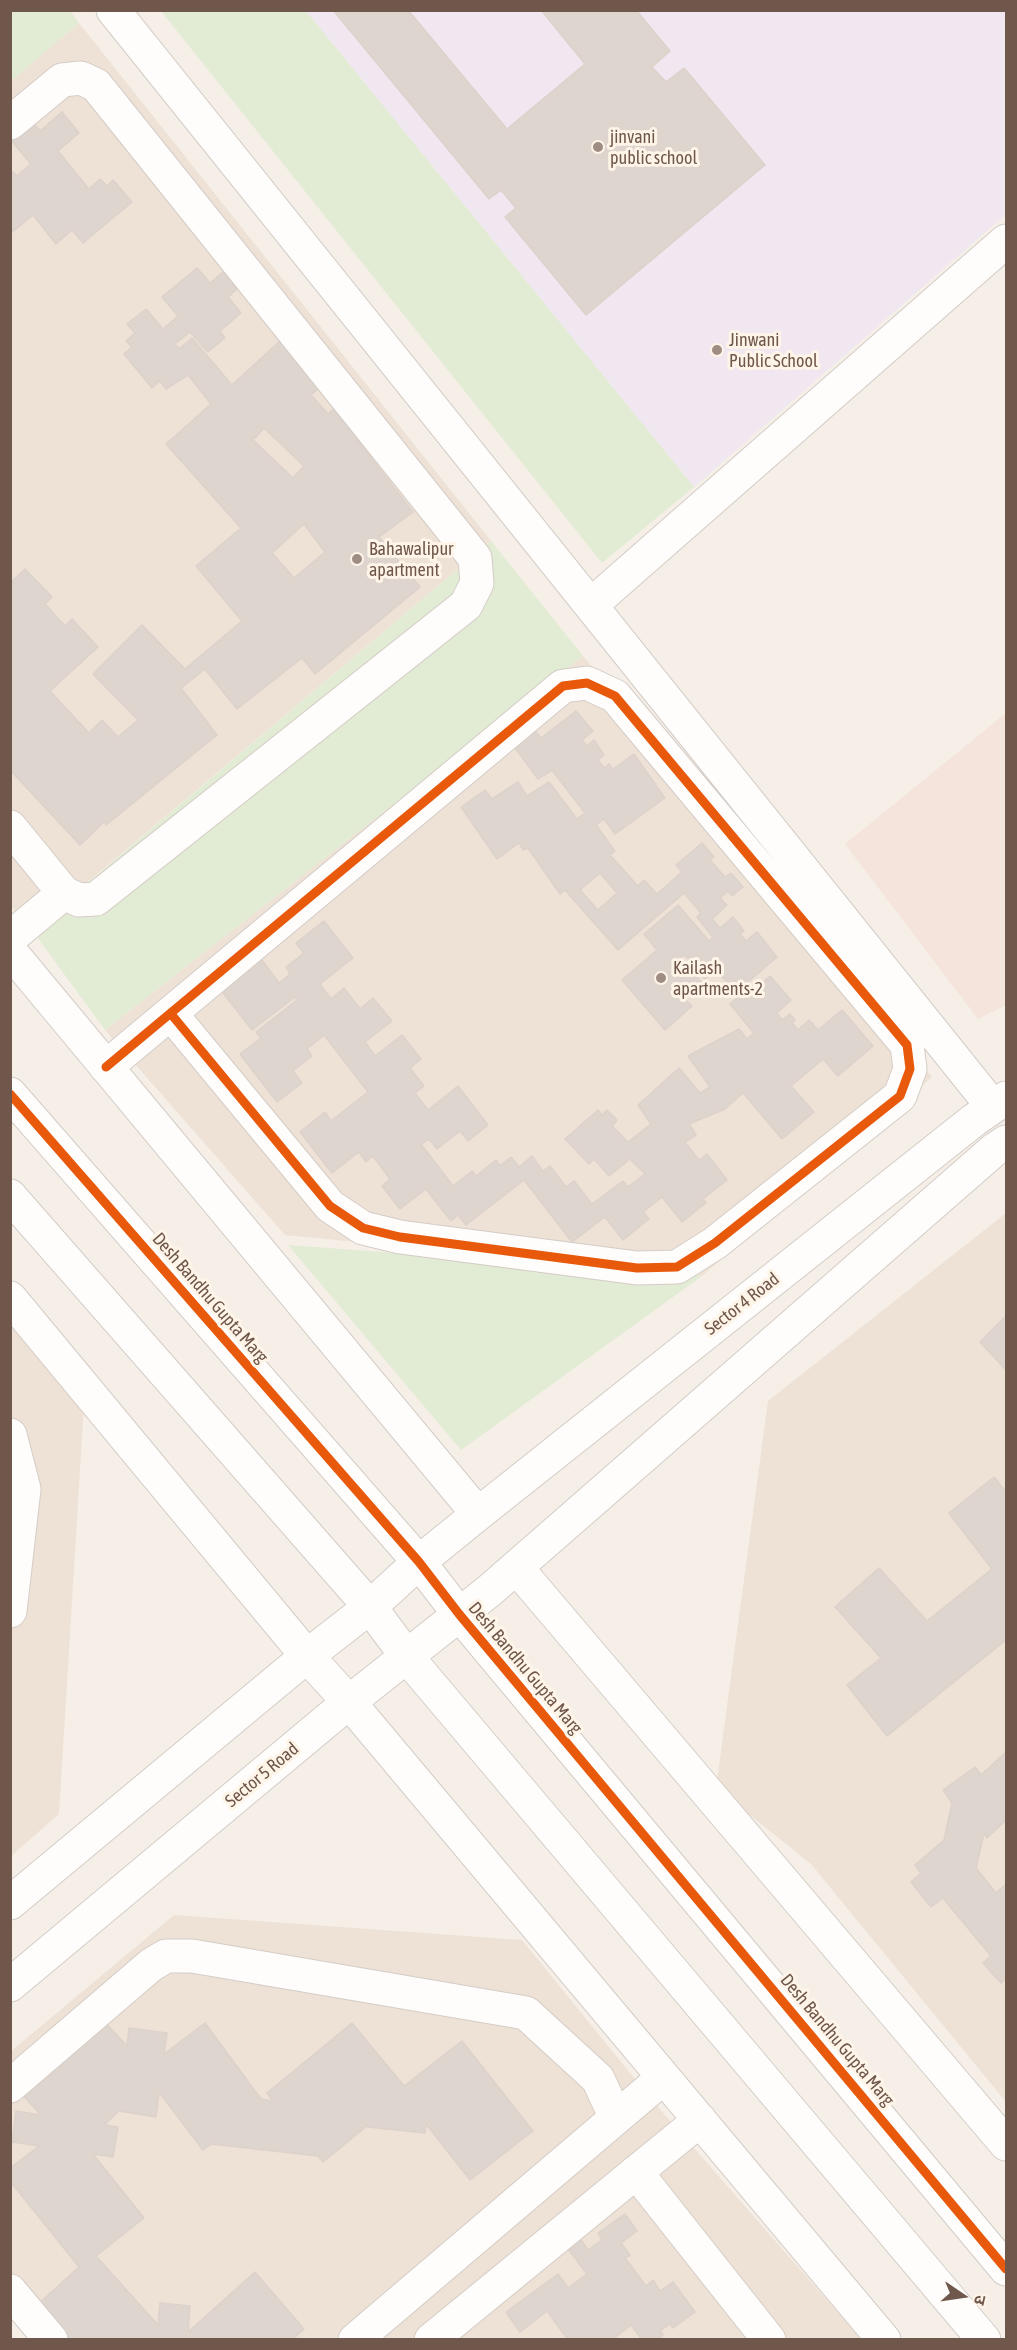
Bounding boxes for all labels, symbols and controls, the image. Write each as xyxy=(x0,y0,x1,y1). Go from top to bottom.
place label: jinvani public school xyxy=(610,126,697,168)
marker: jinvani public school xyxy=(591,140,605,154)
place label: Jinwani Public School xyxy=(729,329,818,372)
marker: Jinwani Public School xyxy=(710,343,724,357)
place label: Bahawalipur apartment xyxy=(369,538,453,580)
marker: Bahawalipur apartment xyxy=(350,552,364,566)
place label: Kailash apartments-2 xyxy=(673,957,763,1000)
marker: Kailash apartments-2 xyxy=(654,971,668,985)
street label: Desh Bandhu Gupta Marg xyxy=(148,1228,272,1368)
street label: Sector 4 Road xyxy=(700,1268,784,1340)
street label: Desh Bandhu Gupta Marg xyxy=(464,1598,586,1738)
street label: Sector 5 Road xyxy=(221,1738,303,1812)
street label: Desh Bandhu Gupta Marg xyxy=(776,1970,898,2110)
north arrow xyxy=(933,2266,993,2326)
text: उ xyxy=(971,2293,990,2307)

